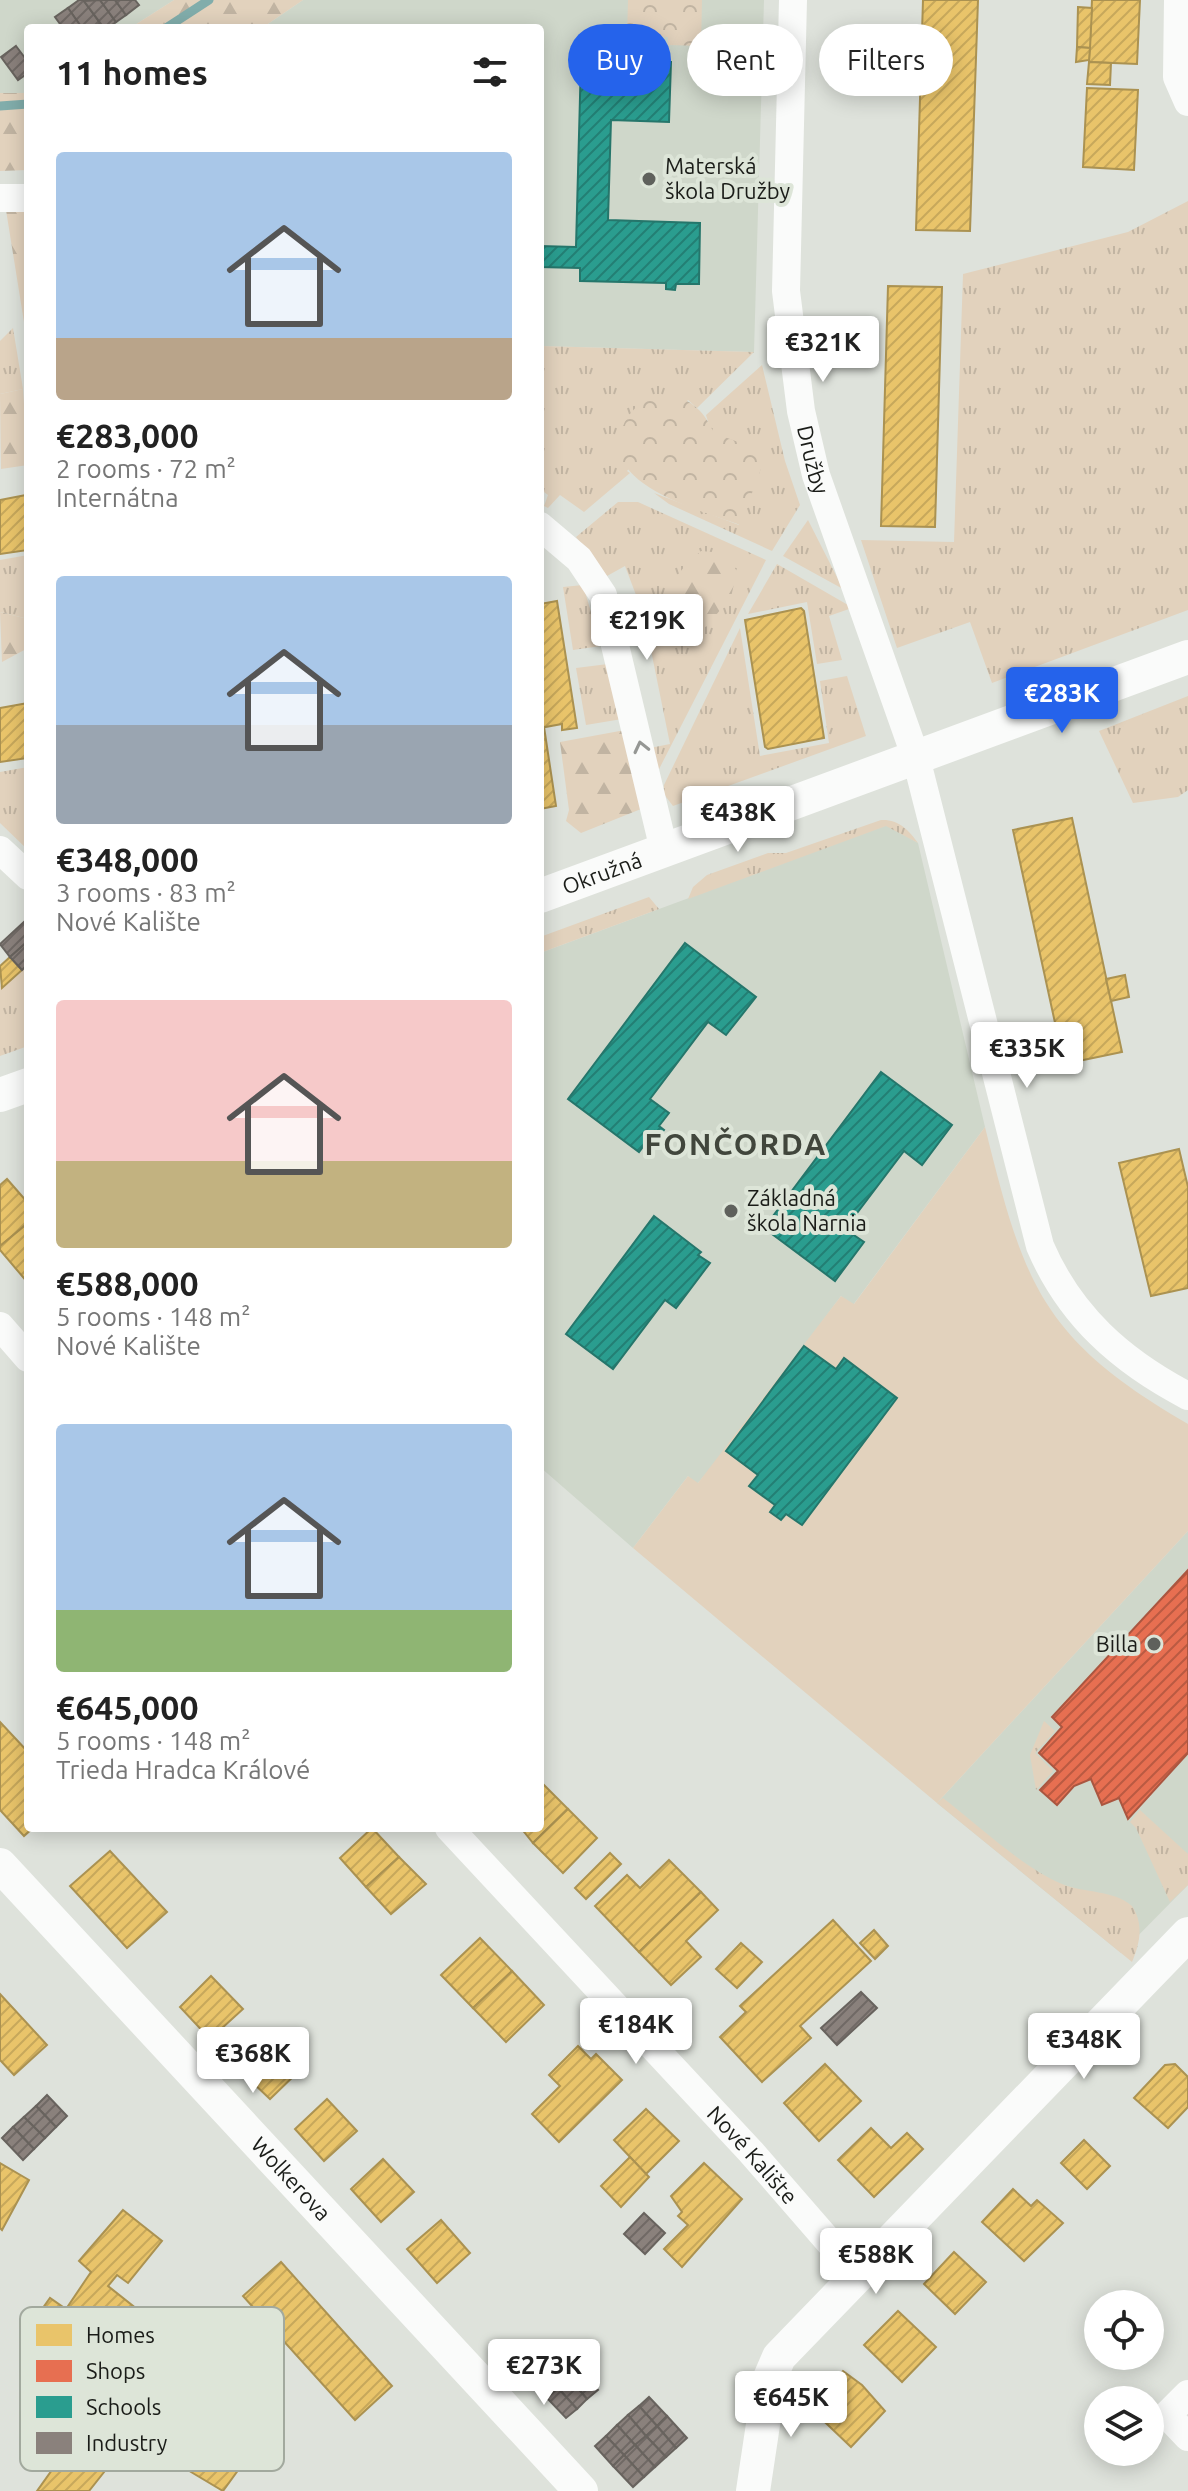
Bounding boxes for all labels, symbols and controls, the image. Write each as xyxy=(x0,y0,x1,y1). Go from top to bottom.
chip: Buy xyxy=(568,24,671,96)
chip: Rent xyxy=(687,24,803,96)
chip: Filters xyxy=(819,24,953,96)
icon: filters xyxy=(468,50,512,94)
text: 11 homes xyxy=(56,53,208,91)
place label: Materská škola Družby xyxy=(665,153,791,203)
marker: Materská škola Družby xyxy=(640,170,658,188)
icon: home xyxy=(212,204,356,348)
pin: €321K xyxy=(767,316,879,384)
text: €321K xyxy=(785,327,861,356)
text: €283,000 xyxy=(56,416,199,454)
street label: Družby xyxy=(793,423,835,498)
text: 2 rooms · 72 m² xyxy=(56,454,236,483)
text: Internátna xyxy=(56,483,179,512)
pin: €219K xyxy=(591,594,703,662)
text: €219K xyxy=(609,605,685,634)
icon: home xyxy=(212,628,356,772)
pin: €283K xyxy=(1006,667,1118,735)
text: €283K xyxy=(1024,678,1100,707)
one-way arrow xyxy=(633,741,650,754)
pin: €438K xyxy=(682,786,794,854)
text: €438K xyxy=(700,797,776,826)
text: €348,000 xyxy=(56,840,199,878)
street label: Okružná xyxy=(558,847,645,899)
text: 3 rooms · 83 m² xyxy=(56,878,236,907)
text: Nové Kalište xyxy=(56,907,201,936)
pin: €335K xyxy=(971,1022,1083,1090)
text: €335K xyxy=(989,1033,1065,1062)
icon: home xyxy=(212,1052,356,1196)
district label: FONČORDA xyxy=(645,1127,827,1161)
place label: Základná škola Narnia xyxy=(747,1185,867,1235)
marker: Základná škola Narnia xyxy=(722,1202,740,1220)
text: €588,000 xyxy=(56,1264,199,1302)
text: 5 rooms · 148 m² xyxy=(56,1302,251,1331)
text: Nové Kalište xyxy=(56,1331,201,1360)
icon: home xyxy=(212,1476,356,1620)
place label: Billa xyxy=(1096,1631,1138,1656)
marker: Billa xyxy=(1145,1635,1163,1653)
text: €645,000 xyxy=(56,1688,199,1726)
text: 5 rooms · 148 m² xyxy=(56,1726,251,1755)
text: Trieda Hradca Králové xyxy=(56,1755,310,1784)
pin: €184K xyxy=(580,1998,692,2066)
text: €184K xyxy=(598,2009,674,2038)
pin: €348K xyxy=(1028,2013,1140,2081)
text: €348K xyxy=(1046,2024,1122,2053)
pin: €368K xyxy=(197,2027,309,2095)
text: €368K xyxy=(215,2038,291,2067)
street label: Nové Kalište xyxy=(703,2101,803,2208)
street label: Wolkerova xyxy=(247,2131,336,2225)
pin: €588K xyxy=(820,2228,932,2296)
text: €588K xyxy=(838,2239,914,2268)
map controls xyxy=(1084,2290,1164,2466)
button: locate xyxy=(1084,2290,1164,2370)
legend xyxy=(20,2307,284,2471)
text: Homes xyxy=(86,2322,155,2347)
pin: €273K xyxy=(488,2339,600,2407)
text: €273K xyxy=(506,2350,582,2379)
text: Shops xyxy=(86,2358,145,2383)
pin: €645K xyxy=(735,2371,847,2439)
text: €645K xyxy=(753,2382,829,2411)
button: layers xyxy=(1084,2386,1164,2466)
text: Schools xyxy=(86,2394,161,2419)
text: Industry xyxy=(86,2430,168,2455)

